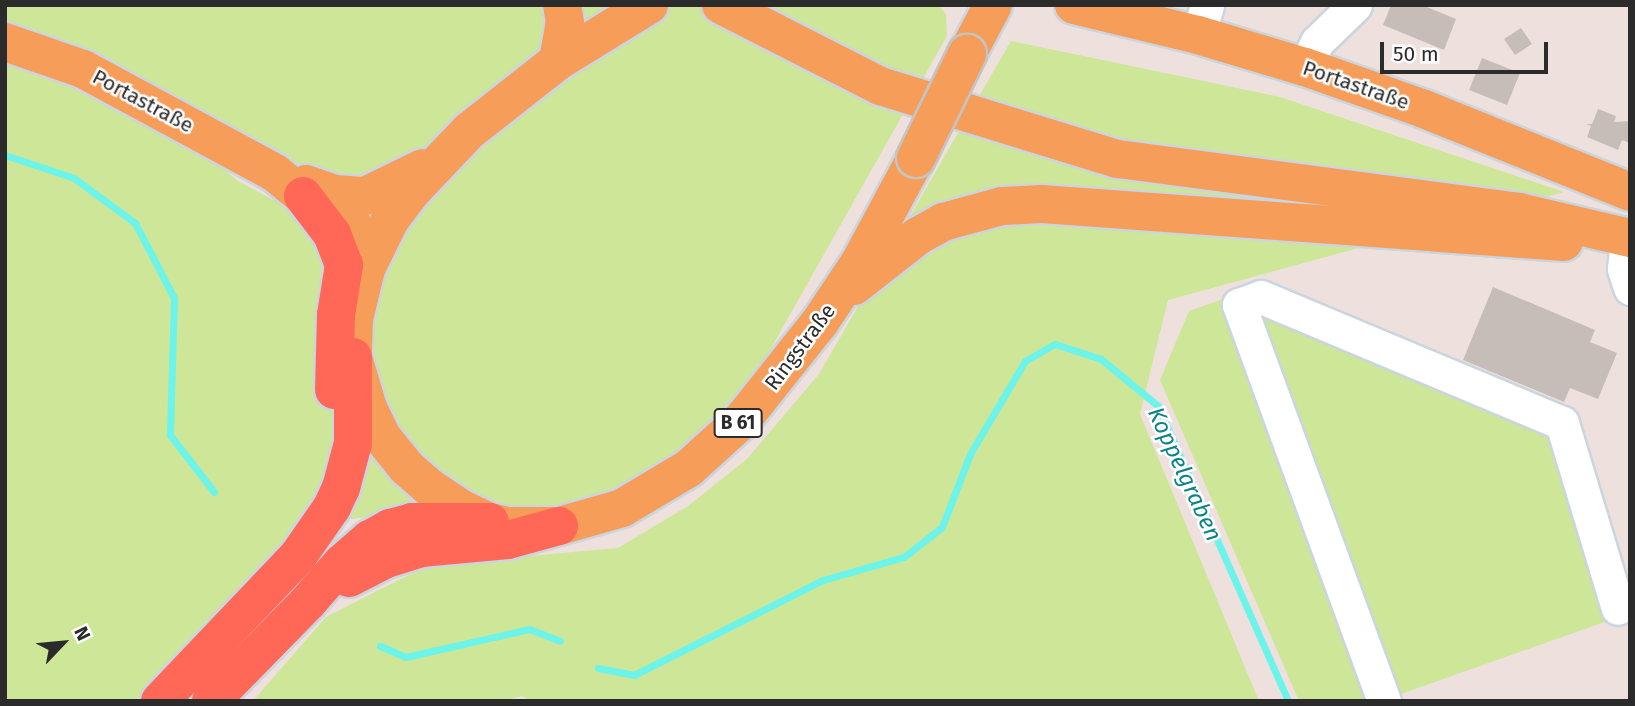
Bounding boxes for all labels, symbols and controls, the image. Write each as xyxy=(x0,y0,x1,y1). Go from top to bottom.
scale bar xyxy=(1383,28,1551,72)
text: 50 m xyxy=(1393,41,1439,67)
street label: Portastraße xyxy=(1300,55,1412,115)
street label: Portastraße xyxy=(88,64,198,138)
street label: Ringstraße xyxy=(759,299,841,395)
water label: Koppelgraben xyxy=(1142,403,1228,545)
road number: B 61 xyxy=(714,408,762,438)
north arrow xyxy=(28,608,98,678)
text: N xyxy=(69,623,95,644)

